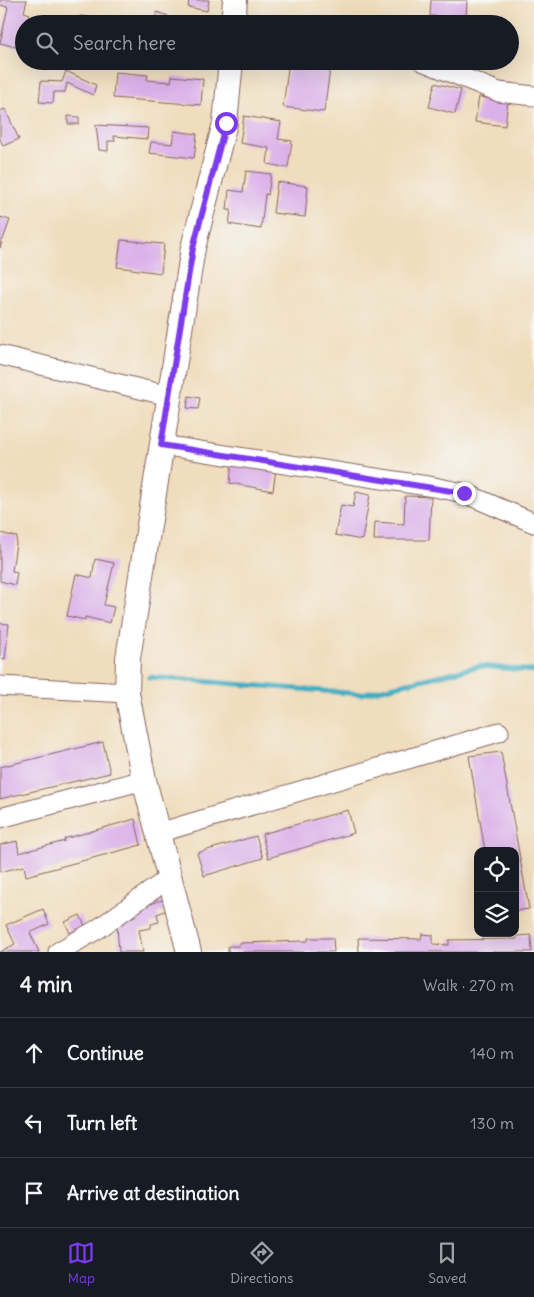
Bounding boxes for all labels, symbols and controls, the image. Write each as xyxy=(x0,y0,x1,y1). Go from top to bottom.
search box xyxy=(15,15,519,70)
icon: search xyxy=(33,29,61,57)
text: Search here xyxy=(73,31,176,55)
route start xyxy=(215,112,238,135)
route end xyxy=(453,482,476,505)
map controls xyxy=(474,847,519,937)
button: locate xyxy=(474,847,519,892)
button: layers xyxy=(474,892,519,937)
text: 4 min xyxy=(20,971,72,998)
text: Walk · 270 m xyxy=(423,975,514,995)
icon: ahead xyxy=(20,1039,48,1067)
text: Continue xyxy=(67,1041,144,1065)
text: 140 m xyxy=(470,1043,514,1063)
icon: left xyxy=(20,1109,48,1137)
text: Turn left xyxy=(67,1111,137,1135)
text: 130 m xyxy=(470,1113,514,1133)
icon: arrive xyxy=(20,1179,48,1207)
text: Arrive at destination xyxy=(67,1181,240,1205)
tab: Map xyxy=(67,1239,95,1287)
tab: Directions xyxy=(230,1239,293,1287)
tab: Saved xyxy=(428,1239,467,1287)

